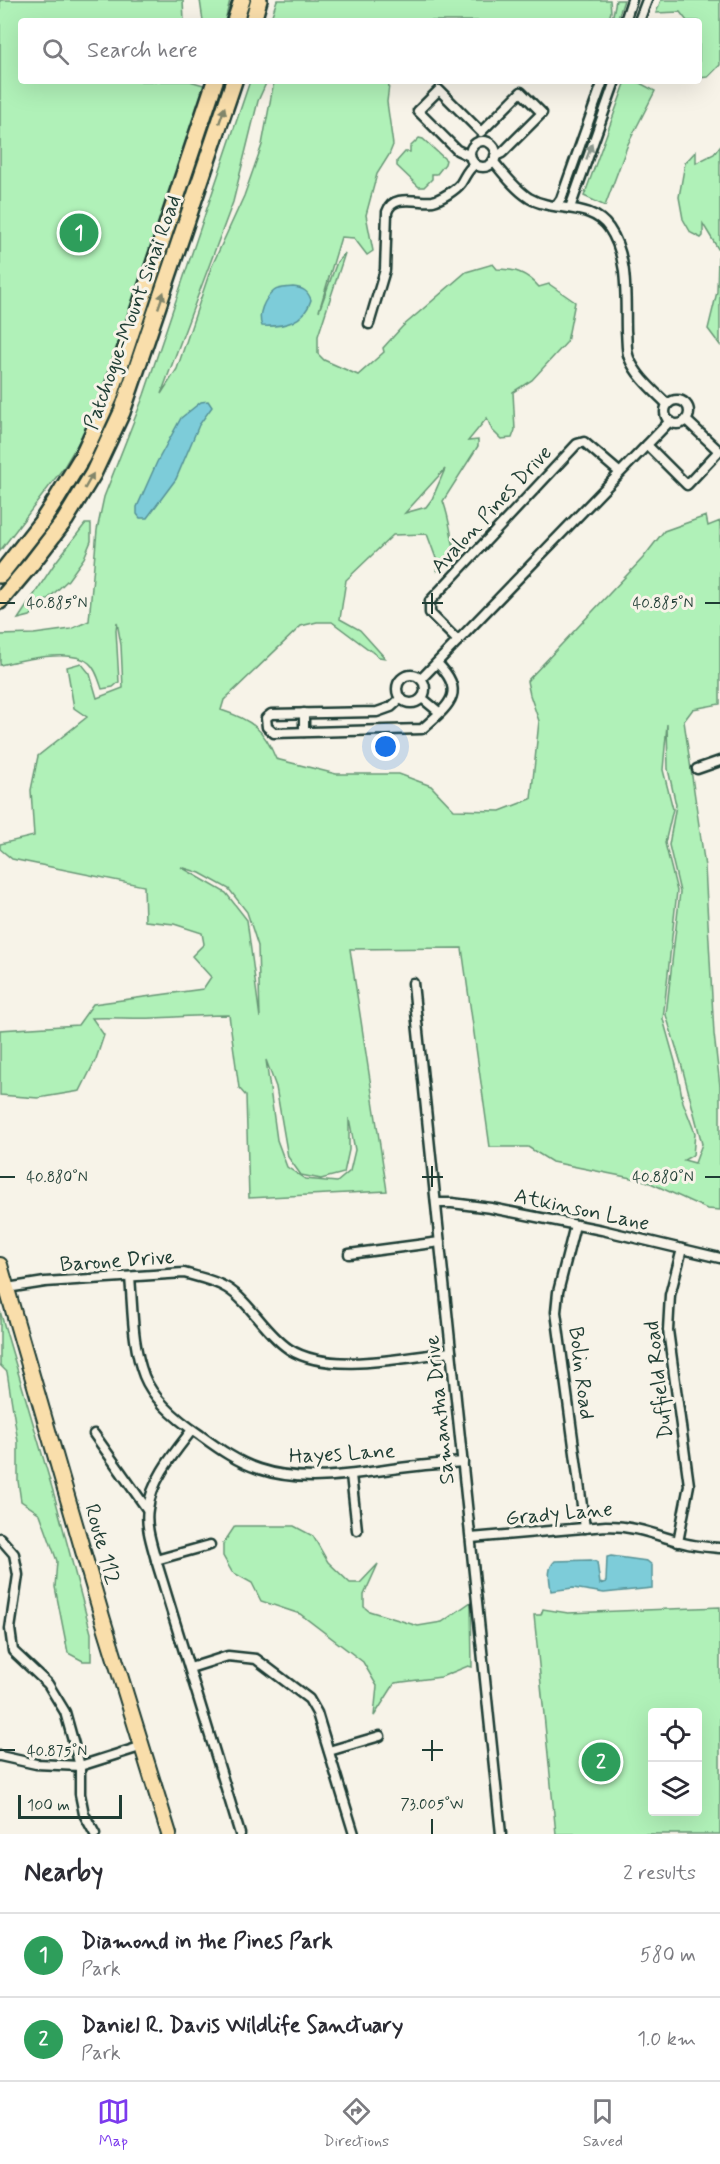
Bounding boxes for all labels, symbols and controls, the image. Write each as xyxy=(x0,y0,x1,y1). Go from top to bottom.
search box xyxy=(18,18,702,84)
icon: search xyxy=(39,35,72,68)
text: Search here xyxy=(87,37,198,65)
one-way arrow xyxy=(218,106,228,124)
one-way arrow xyxy=(584,143,594,161)
street label: Patchogue-Mount Sinai Road xyxy=(77,191,188,434)
pin: 1 xyxy=(60,210,98,256)
one-way arrow xyxy=(157,291,167,309)
street label: Avalon Pines Drive xyxy=(425,439,559,580)
one-way arrow xyxy=(83,473,94,489)
text: 40.885°N xyxy=(27,594,87,614)
text: 40.885°N xyxy=(633,594,693,614)
your location xyxy=(371,732,400,761)
text: 40.880°N xyxy=(26,1168,88,1188)
text: 40.880°N xyxy=(632,1168,694,1188)
street label: Atkinson Lane xyxy=(512,1182,652,1238)
street label: Barone Drive xyxy=(59,1243,175,1279)
street label: Duffield Road xyxy=(638,1319,680,1440)
street label: Bolin Road xyxy=(561,1325,601,1421)
street label: Samantha Drive xyxy=(418,1334,462,1486)
street label: Hayes Lane xyxy=(288,1437,396,1471)
street label: Grady Lane xyxy=(504,1495,614,1533)
street label: Route 112 xyxy=(77,1501,127,1588)
map controls xyxy=(648,1708,702,1816)
button: locate xyxy=(648,1708,702,1762)
pin: 2 xyxy=(582,1740,620,1784)
text: 40.875°N xyxy=(27,1742,87,1762)
button: layers xyxy=(648,1762,702,1816)
scale bar xyxy=(18,1792,122,1820)
text: 100 m xyxy=(27,1795,70,1816)
text: 73.005°W xyxy=(401,1795,463,1815)
text: Nearby xyxy=(24,1856,103,1890)
text: 2 results xyxy=(623,1860,696,1887)
text: Diamond in the Pines Park xyxy=(81,1928,333,1956)
text: 1 xyxy=(39,1942,48,1969)
text: 580 m xyxy=(640,1942,696,1969)
text: Park xyxy=(81,1956,121,1983)
text: Daniel R. Davis Wildlife Sanctuary xyxy=(81,2012,403,2040)
text: 2 xyxy=(39,2026,48,2053)
text: 1.0 km xyxy=(637,2026,696,2053)
text: Park xyxy=(81,2040,121,2067)
tab: Map xyxy=(97,2095,130,2152)
tab: Directions xyxy=(323,2095,389,2152)
tab: Saved xyxy=(583,2095,623,2152)

